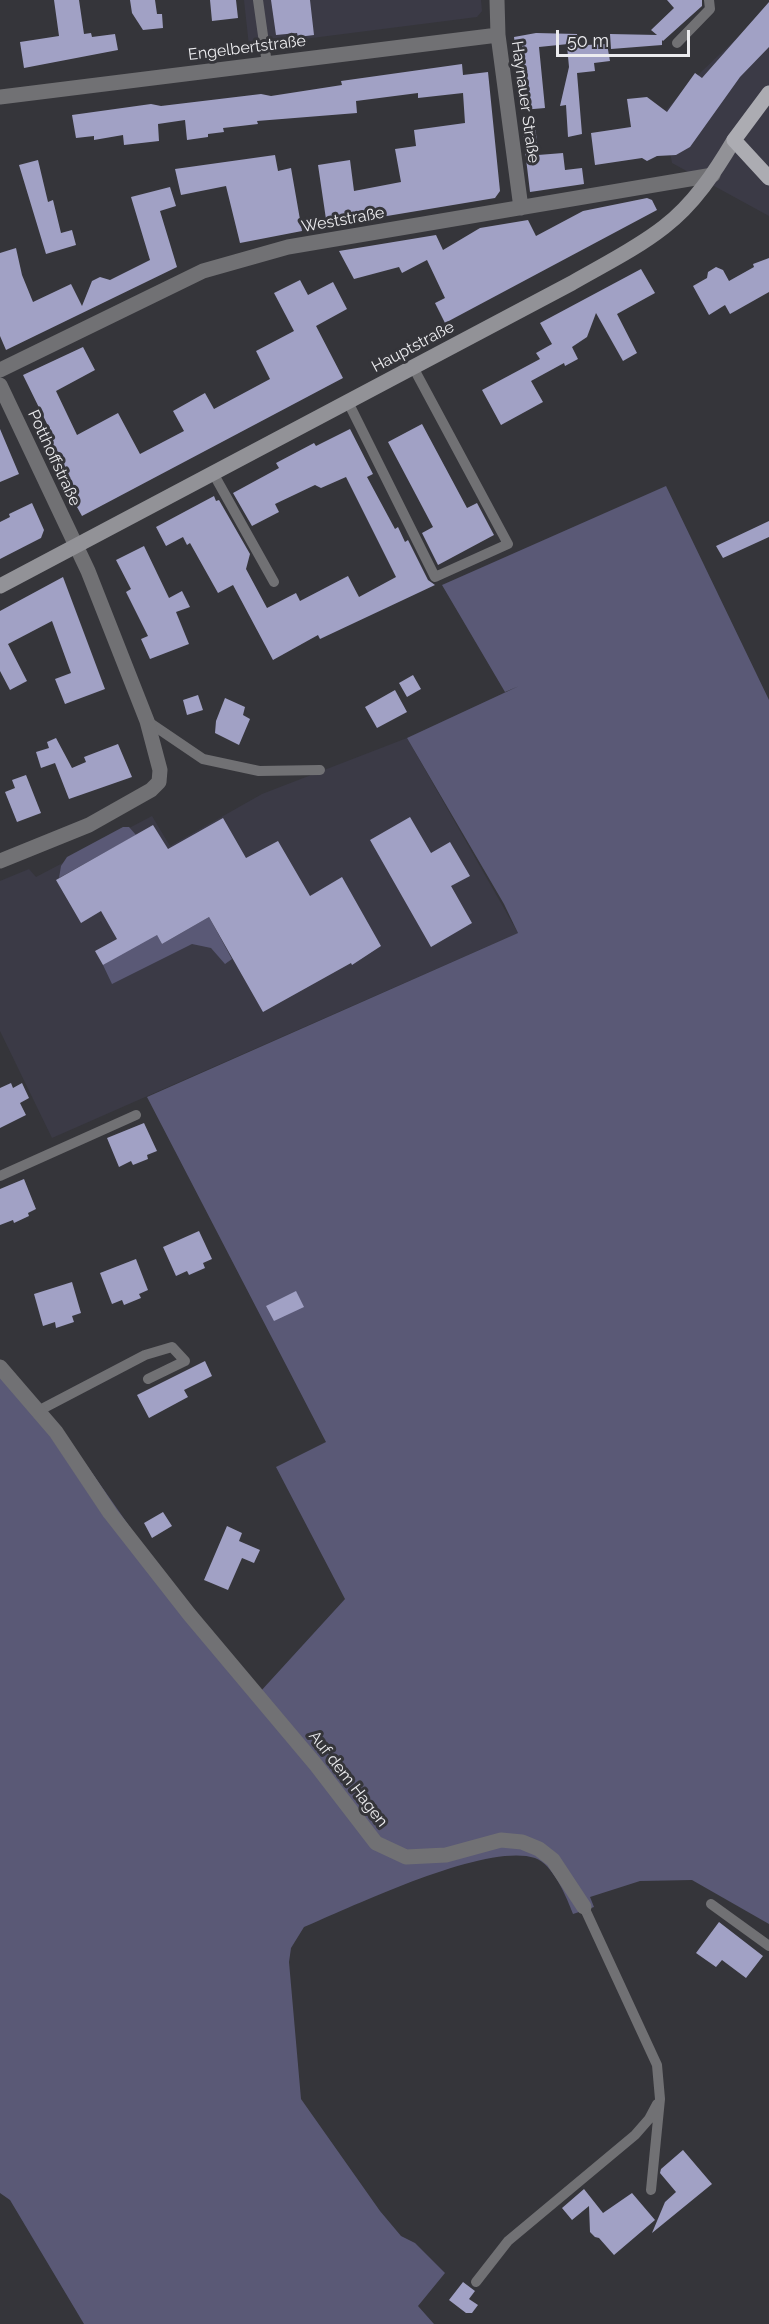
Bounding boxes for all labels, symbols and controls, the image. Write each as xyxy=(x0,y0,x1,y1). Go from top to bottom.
scale bar xyxy=(559,18,692,56)
text: 50 m xyxy=(567,30,609,51)
street label: Engelbertstraße xyxy=(187,31,307,65)
street label: Haynauer Straße xyxy=(507,40,543,164)
street label: Weststraße xyxy=(300,203,386,237)
street label: Hauptstraße xyxy=(368,317,458,377)
street label: Potthoffstraße xyxy=(23,407,85,509)
street label: Auf dem Hagen xyxy=(305,1727,391,1831)

